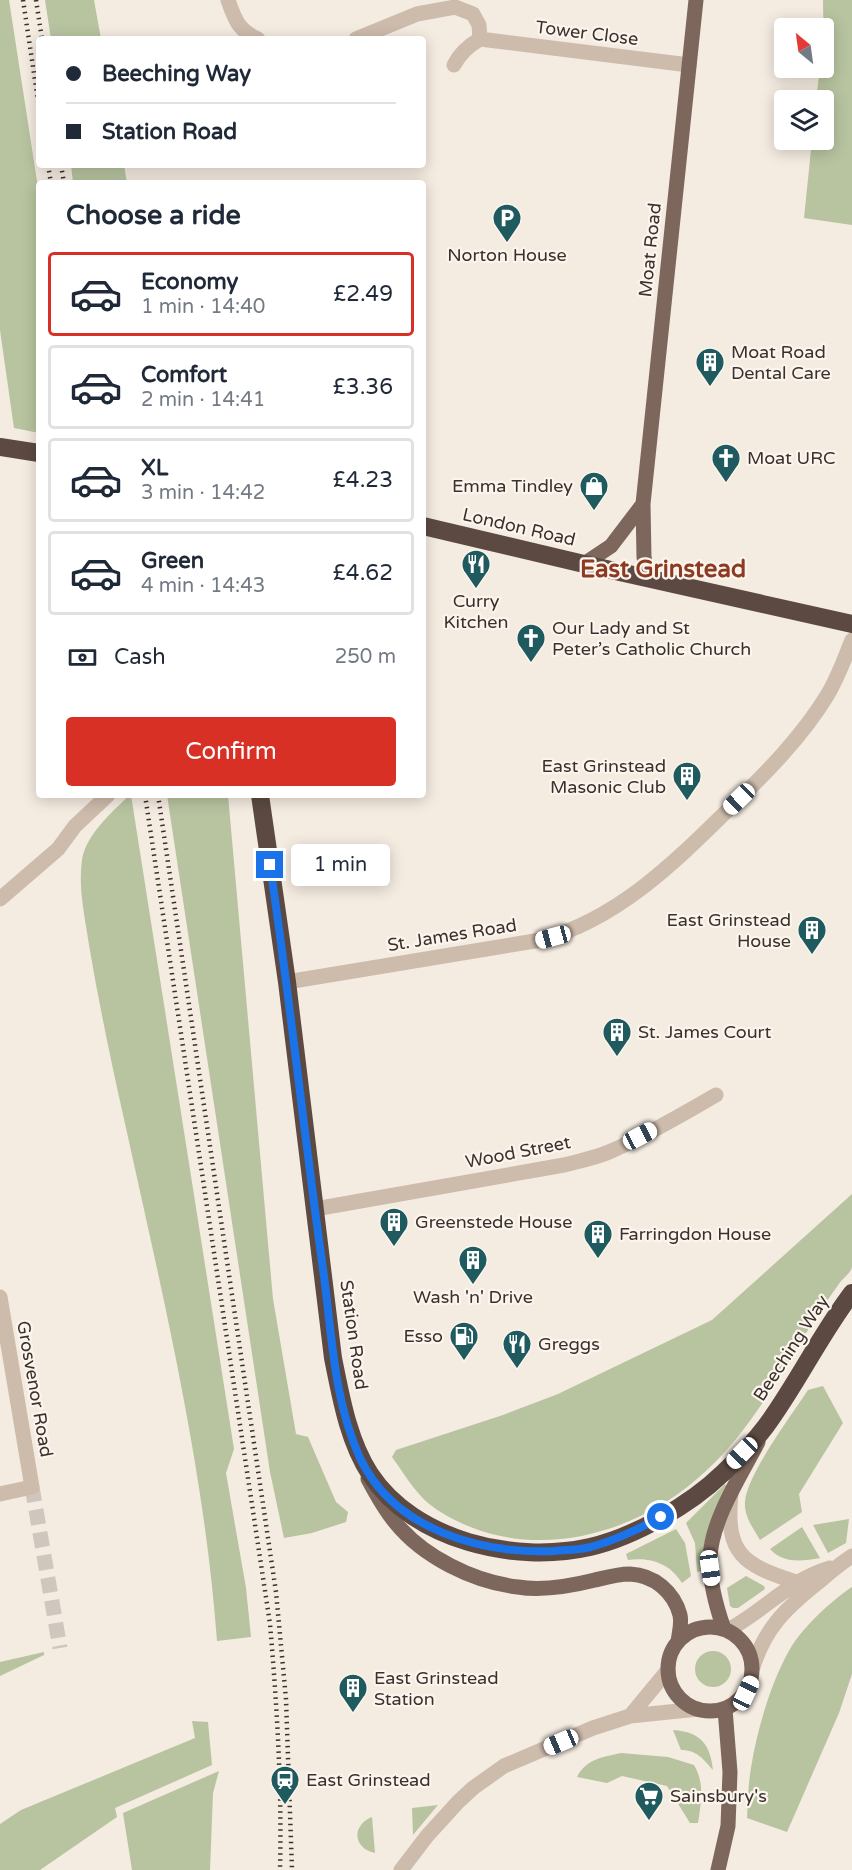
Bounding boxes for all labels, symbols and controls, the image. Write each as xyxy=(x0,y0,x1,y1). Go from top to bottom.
street label: Tower Close xyxy=(534,16,640,50)
north arrow xyxy=(774,18,834,78)
map controls xyxy=(774,18,834,150)
text: Beeching Way xyxy=(102,61,251,87)
button: layers xyxy=(774,90,834,150)
text: Station Road xyxy=(102,119,237,145)
text: Choose a ride xyxy=(66,199,241,232)
parking icon: Norton House xyxy=(491,202,523,244)
street label: Moat Road xyxy=(634,202,666,298)
place label: Norton House xyxy=(447,244,567,266)
icon: car xyxy=(69,267,123,321)
text: Economy xyxy=(141,269,238,295)
text: £2.49 xyxy=(333,281,393,307)
text: 1 min · 14:40 xyxy=(141,295,265,319)
place label: Moat Road Dental Care xyxy=(731,341,831,384)
building icon: Moat Road Dental Care xyxy=(694,346,726,388)
icon: car xyxy=(69,360,123,414)
text: Comfort xyxy=(141,362,227,388)
text: £3.36 xyxy=(333,374,393,400)
text: 2 min · 14:41 xyxy=(141,388,265,412)
church icon: Moat URC xyxy=(710,442,742,484)
place label: Moat URC xyxy=(747,447,836,469)
icon: car xyxy=(69,453,123,507)
text: XL xyxy=(141,455,168,481)
text: £4.23 xyxy=(333,467,393,493)
shop icon: Emma Tindley xyxy=(578,470,610,512)
place label: Emma Tindley xyxy=(452,475,573,497)
text: 3 min · 14:42 xyxy=(141,481,265,505)
street label: London Road xyxy=(460,503,578,551)
icon: car xyxy=(69,546,123,600)
text: Green xyxy=(141,548,204,574)
restaurant icon: Curry Kitchen xyxy=(460,548,492,590)
district label: East Grinstead xyxy=(580,555,746,584)
text: £4.62 xyxy=(333,560,393,586)
text: 4 min · 14:43 xyxy=(141,574,265,598)
place label: Curry Kitchen xyxy=(444,590,509,633)
place label: Our Lady and St Peter’s Catholic Church xyxy=(552,617,751,660)
church icon: Our Lady and St Peter’s Catholic Church xyxy=(515,622,547,664)
icon: cash xyxy=(66,641,99,674)
text: Cash xyxy=(114,644,166,670)
text: 250 m xyxy=(335,645,396,669)
button: Confirm xyxy=(66,717,396,786)
place label: East Grinstead Masonic Club xyxy=(541,755,666,798)
building icon: East Grinstead Masonic Club xyxy=(671,760,703,802)
car xyxy=(720,780,758,818)
callout: 1 min xyxy=(291,844,390,886)
route end xyxy=(256,851,283,878)
text: 1 min xyxy=(314,853,367,877)
place label: East Grinstead House xyxy=(666,909,791,952)
street label: St. James Road xyxy=(386,914,518,956)
building icon: East Grinstead House xyxy=(796,914,828,956)
car xyxy=(533,924,573,950)
building icon: St. James Court xyxy=(601,1016,633,1058)
place label: St. James Court xyxy=(638,1021,771,1043)
car xyxy=(620,1120,660,1152)
street label: Wood Street xyxy=(463,1131,573,1173)
building icon: Greenstede House xyxy=(378,1206,410,1248)
place label: Greenstede House xyxy=(415,1211,572,1233)
building icon: Farringdon House xyxy=(582,1218,614,1260)
place label: Farringdon House xyxy=(619,1223,771,1245)
building icon: Wash 'n' Drive xyxy=(457,1244,489,1286)
street label: Station Road xyxy=(335,1279,373,1391)
place label: Wash 'n' Drive xyxy=(413,1286,533,1308)
street label: Beeching Way xyxy=(749,1291,834,1405)
street label: Grosvenor Road xyxy=(12,1319,58,1459)
fuel station icon: Esso xyxy=(448,1320,480,1362)
place label: Esso xyxy=(403,1325,443,1347)
restaurant icon: Greggs xyxy=(501,1328,533,1370)
place label: Greggs xyxy=(538,1333,600,1355)
car xyxy=(723,1434,761,1472)
route start xyxy=(647,1503,674,1530)
car xyxy=(699,1549,721,1587)
place label: East Grinstead Station xyxy=(374,1667,499,1710)
building icon: East Grinstead Station xyxy=(337,1672,369,1714)
car xyxy=(730,1673,762,1713)
car xyxy=(541,1727,581,1757)
station icon: East Grinstead xyxy=(269,1764,301,1806)
place label: East Grinstead xyxy=(306,1769,431,1791)
supermarket icon: Sainsbury's xyxy=(633,1780,665,1822)
place label: Sainsbury's xyxy=(670,1785,767,1807)

